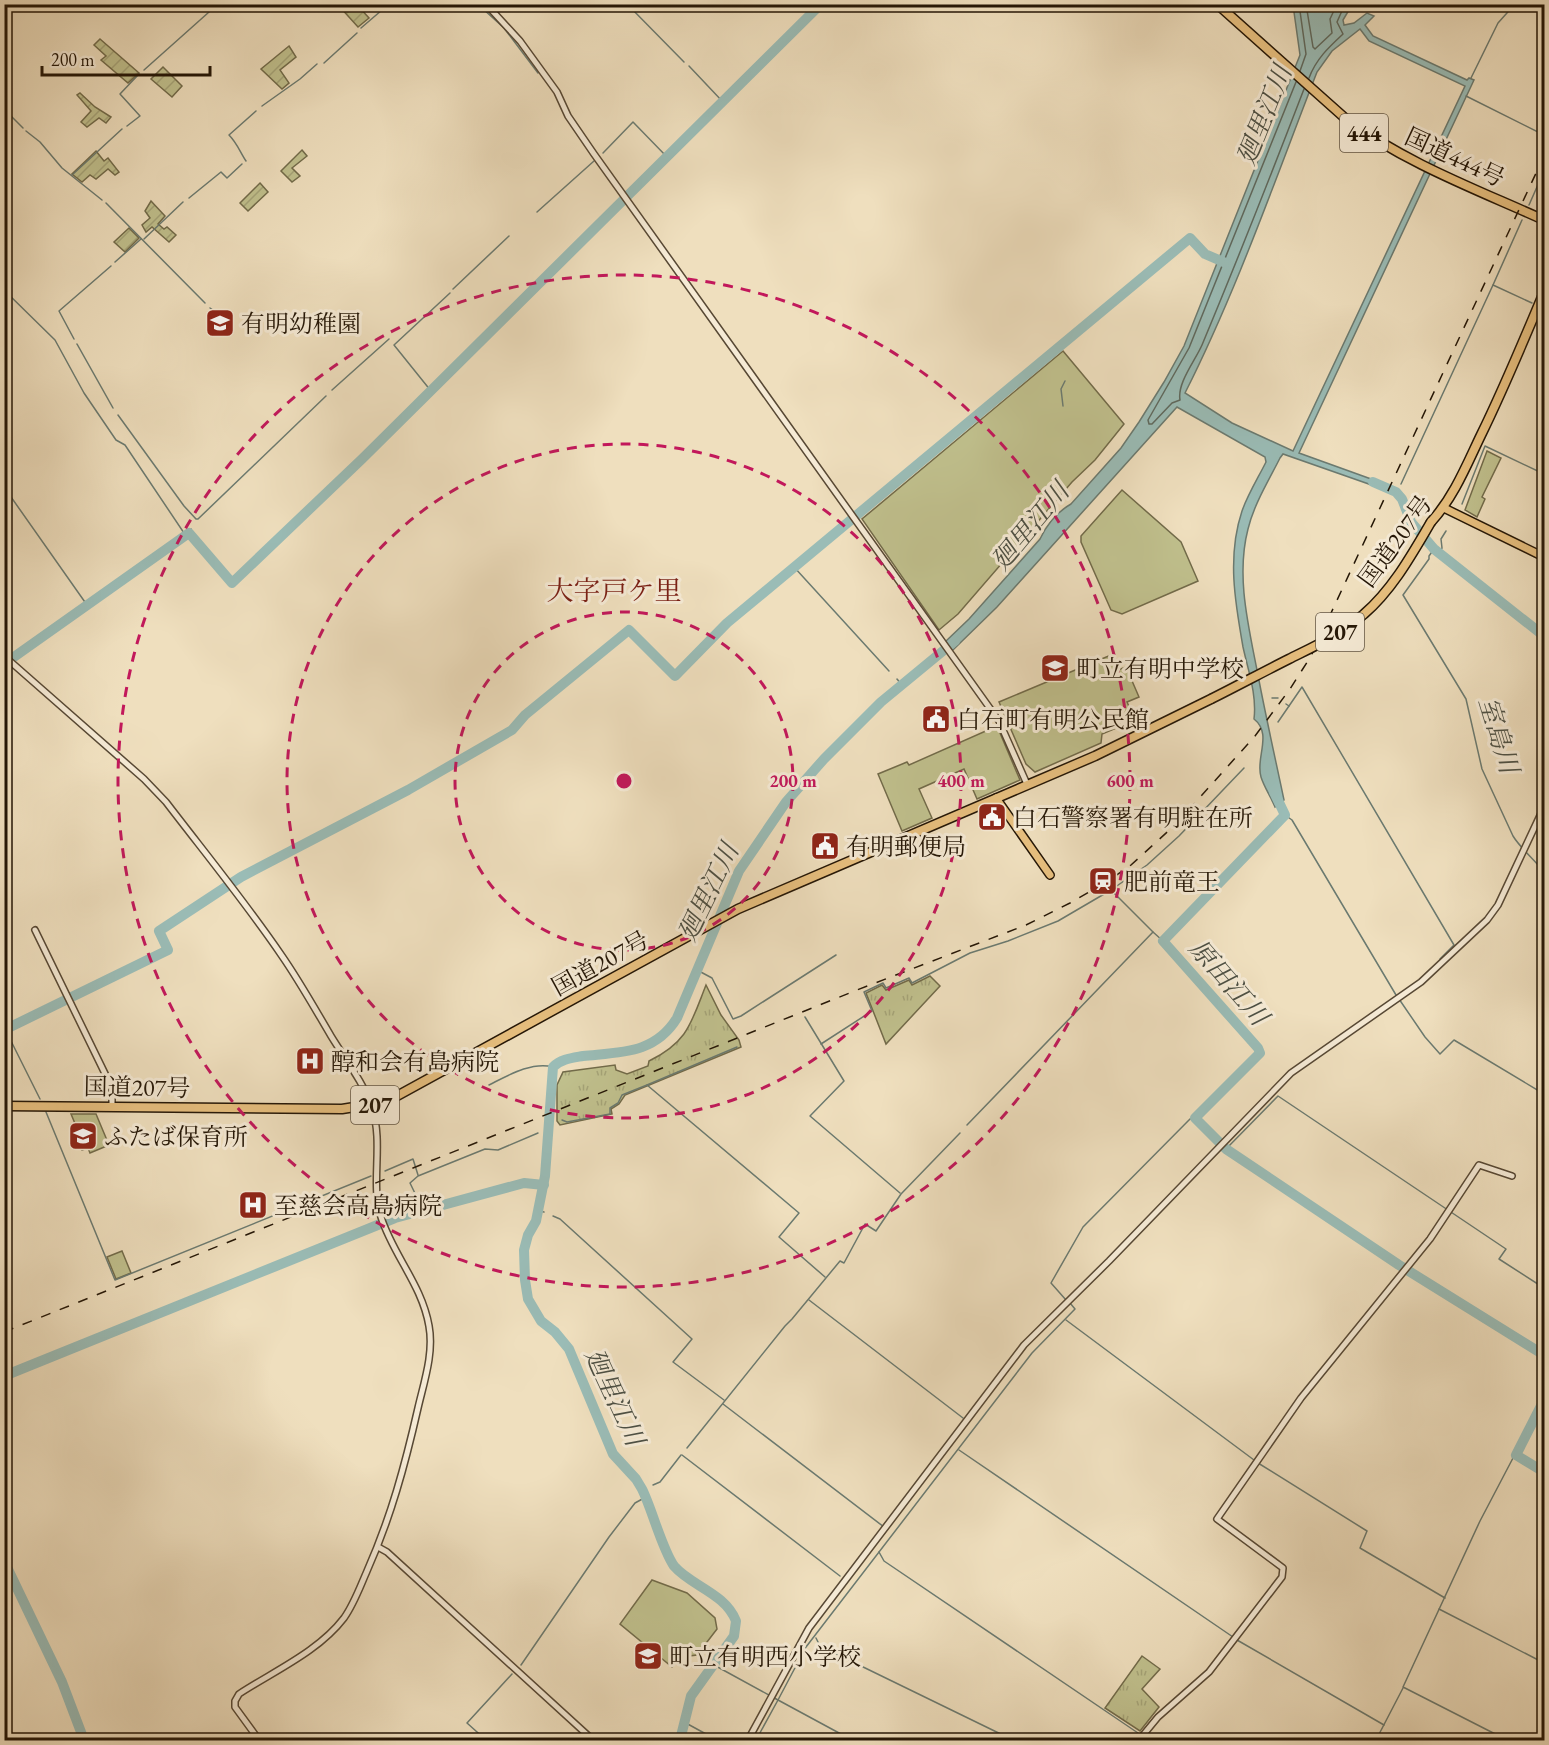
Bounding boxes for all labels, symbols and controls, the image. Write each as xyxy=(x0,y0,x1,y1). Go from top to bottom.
scale bar xyxy=(42,39,210,77)
text: 200 m xyxy=(51,48,95,71)
water label: 廻里江川 xyxy=(1229,58,1300,170)
road number: 444 xyxy=(1340,114,1388,152)
street label: 国道444号 xyxy=(1400,120,1510,194)
school or university icon: 有明幼稚園 xyxy=(204,307,236,339)
place label: 有明幼稚園 xyxy=(241,308,361,339)
water label: 廻里江川 xyxy=(984,473,1078,577)
street label: 国道207号 xyxy=(1351,489,1439,593)
district label: 大字戸ケ里 xyxy=(547,573,682,608)
road number: 207 xyxy=(1316,613,1364,651)
school or university icon: 町立有明中学校 xyxy=(1039,652,1071,684)
place label: 町立有明中学校 xyxy=(1076,653,1244,684)
water label: 室島川 xyxy=(1471,693,1528,780)
public building icon: 白石町有明公民館 xyxy=(920,703,952,735)
place label: 白石町有明公民館 xyxy=(957,704,1149,735)
text: 200 m xyxy=(769,769,817,792)
text: 400 m xyxy=(937,769,985,792)
text: 600 m xyxy=(1106,769,1154,792)
centre of rings xyxy=(614,771,634,791)
public building icon: 白石警察署有明駐在所 xyxy=(976,801,1008,833)
place label: 白石警察署有明駐在所 xyxy=(1013,802,1253,833)
public building icon: 有明郵便局 xyxy=(809,830,841,862)
place label: 有明郵便局 xyxy=(846,831,966,862)
water label: 廻里江川 xyxy=(670,835,747,946)
station icon: 肥前竜王 xyxy=(1087,865,1119,897)
place label: 肥前竜王 xyxy=(1124,866,1220,897)
street label: 国道207号 xyxy=(546,924,654,1002)
water label: 原田江川 xyxy=(1182,932,1278,1035)
hospital icon: 醇和会有島病院 xyxy=(294,1045,326,1077)
place label: 醇和会有島病院 xyxy=(331,1046,499,1077)
street label: 国道207号 xyxy=(83,1071,191,1103)
road number: 207 xyxy=(351,1086,399,1124)
school or university icon: ふたば保育所 xyxy=(67,1120,99,1152)
place label: ふたば保育所 xyxy=(104,1121,248,1152)
hospital icon: 至慈会高島病院 xyxy=(237,1189,269,1221)
place label: 至慈会高島病院 xyxy=(274,1190,442,1221)
water label: 廻里江川 xyxy=(578,1343,654,1454)
school or university icon: 町立有明西小学校 xyxy=(632,1640,664,1672)
place label: 町立有明西小学校 xyxy=(669,1641,861,1672)

